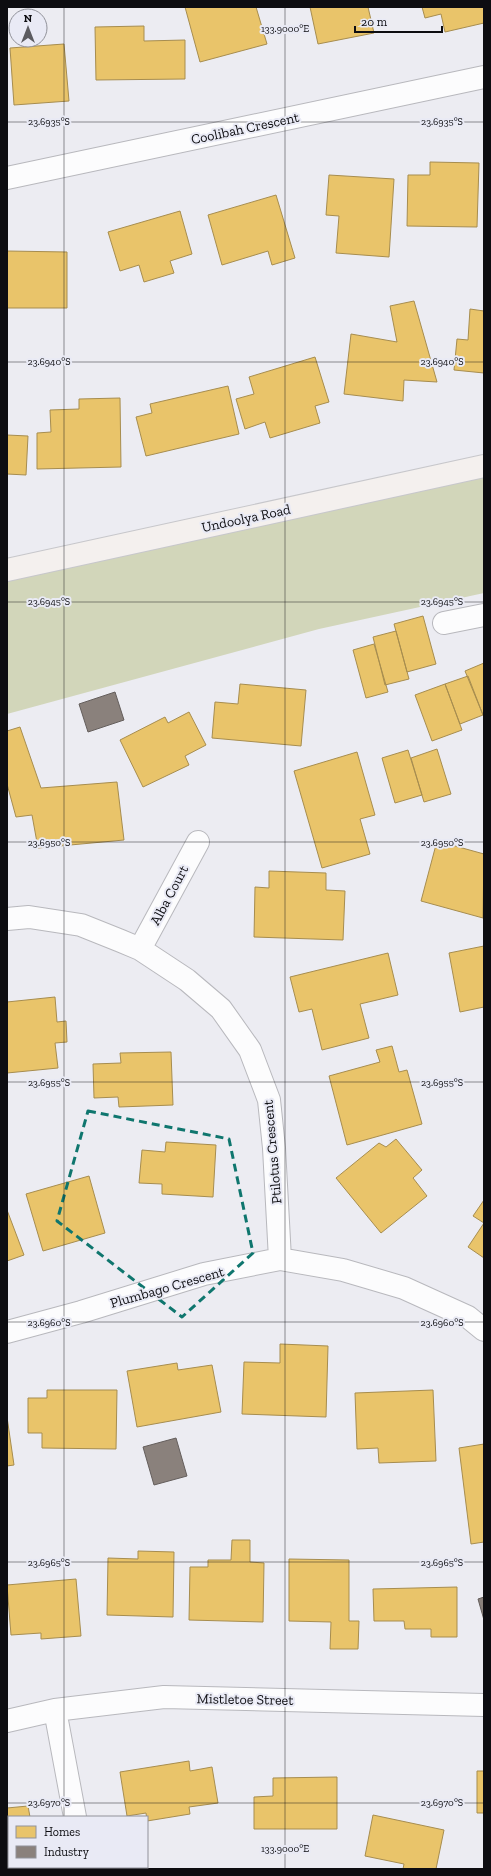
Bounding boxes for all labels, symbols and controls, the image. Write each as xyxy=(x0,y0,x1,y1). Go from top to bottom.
north arrow xyxy=(8,8,48,48)
scale bar xyxy=(355,8,442,34)
text: N xyxy=(24,12,33,25)
text: 20 m xyxy=(361,15,388,29)
text: 133.9000°E xyxy=(261,23,309,35)
street label: Coolibah Crescent xyxy=(190,109,301,148)
text: 23.6935°S xyxy=(28,116,70,128)
text: 23.6935°S xyxy=(421,116,463,128)
text: 23.6940°S xyxy=(27,356,71,368)
text: 23.6940°S xyxy=(420,356,464,368)
street label: Undoolya Road xyxy=(200,501,292,536)
text: 23.6945°S xyxy=(28,596,70,608)
text: 23.6945°S xyxy=(421,596,463,608)
text: 23.6950°S xyxy=(28,837,70,849)
text: 23.6950°S xyxy=(421,837,463,849)
street label: Alba Court xyxy=(147,862,193,928)
text: 23.6955°S xyxy=(28,1077,70,1089)
text: 23.6955°S xyxy=(421,1077,463,1089)
street label: Ptilotus Crescent xyxy=(259,1098,286,1205)
street label: Plumbago Crescent xyxy=(108,1263,227,1312)
text: 23.6960°S xyxy=(28,1317,70,1329)
text: 23.6960°S xyxy=(421,1317,463,1329)
text: 23.6965°S xyxy=(28,1557,70,1569)
text: 23.6965°S xyxy=(421,1557,463,1569)
street label: Mistletoe Street xyxy=(196,1690,294,1709)
text: 23.6970°S xyxy=(28,1797,70,1809)
text: 23.6970°S xyxy=(421,1797,463,1809)
legend xyxy=(8,1816,148,1868)
text: Homes xyxy=(44,1825,80,1839)
text: 133.9000°E xyxy=(261,1843,309,1855)
text: Industry xyxy=(44,1845,90,1859)

